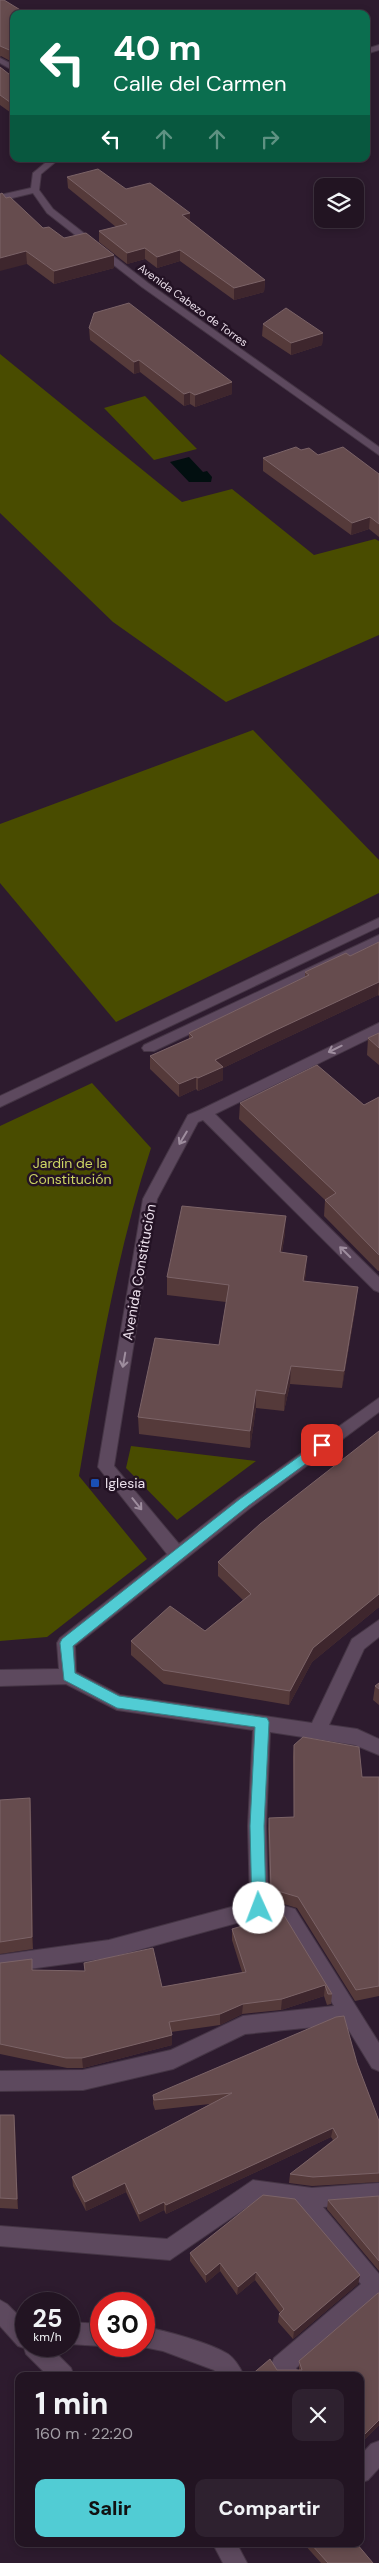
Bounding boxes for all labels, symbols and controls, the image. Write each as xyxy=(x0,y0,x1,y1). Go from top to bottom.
text: 40 m xyxy=(113,25,202,71)
icon: left xyxy=(30,30,95,95)
text: Calle del Carmen xyxy=(113,69,287,98)
icon: left xyxy=(97,125,125,153)
icon: ahead xyxy=(150,125,178,153)
icon: ahead xyxy=(203,125,231,153)
icon: right xyxy=(256,125,284,153)
map controls xyxy=(314,178,364,228)
button: layers xyxy=(314,178,364,228)
street label: Avenida Cabezo de Torres xyxy=(135,260,251,350)
one-way arrow xyxy=(328,1045,343,1054)
one-way arrow xyxy=(178,1131,188,1145)
park label: Jardín de la Constitución xyxy=(28,1154,112,1188)
street label: Avenida Constitución xyxy=(118,1202,160,1342)
one-way arrow xyxy=(339,1246,351,1258)
one-way arrow xyxy=(118,1352,128,1368)
pin xyxy=(301,1424,343,1466)
icon: arrive xyxy=(308,1431,336,1459)
place label: Iglesia xyxy=(105,1474,145,1492)
marker: Iglesia xyxy=(89,1477,101,1489)
one-way arrow xyxy=(131,1498,142,1511)
position arrow xyxy=(232,1881,284,1933)
speed limit sign: 30 xyxy=(90,2292,155,2357)
text: 25 xyxy=(33,2302,62,2335)
text: km/h xyxy=(33,2329,62,2345)
text: 1 min xyxy=(35,2384,108,2423)
button: close xyxy=(292,2389,344,2441)
text: 160 m · 22:20 xyxy=(35,2423,133,2444)
button: Salir xyxy=(35,2479,185,2537)
button: Compartir xyxy=(195,2479,344,2537)

